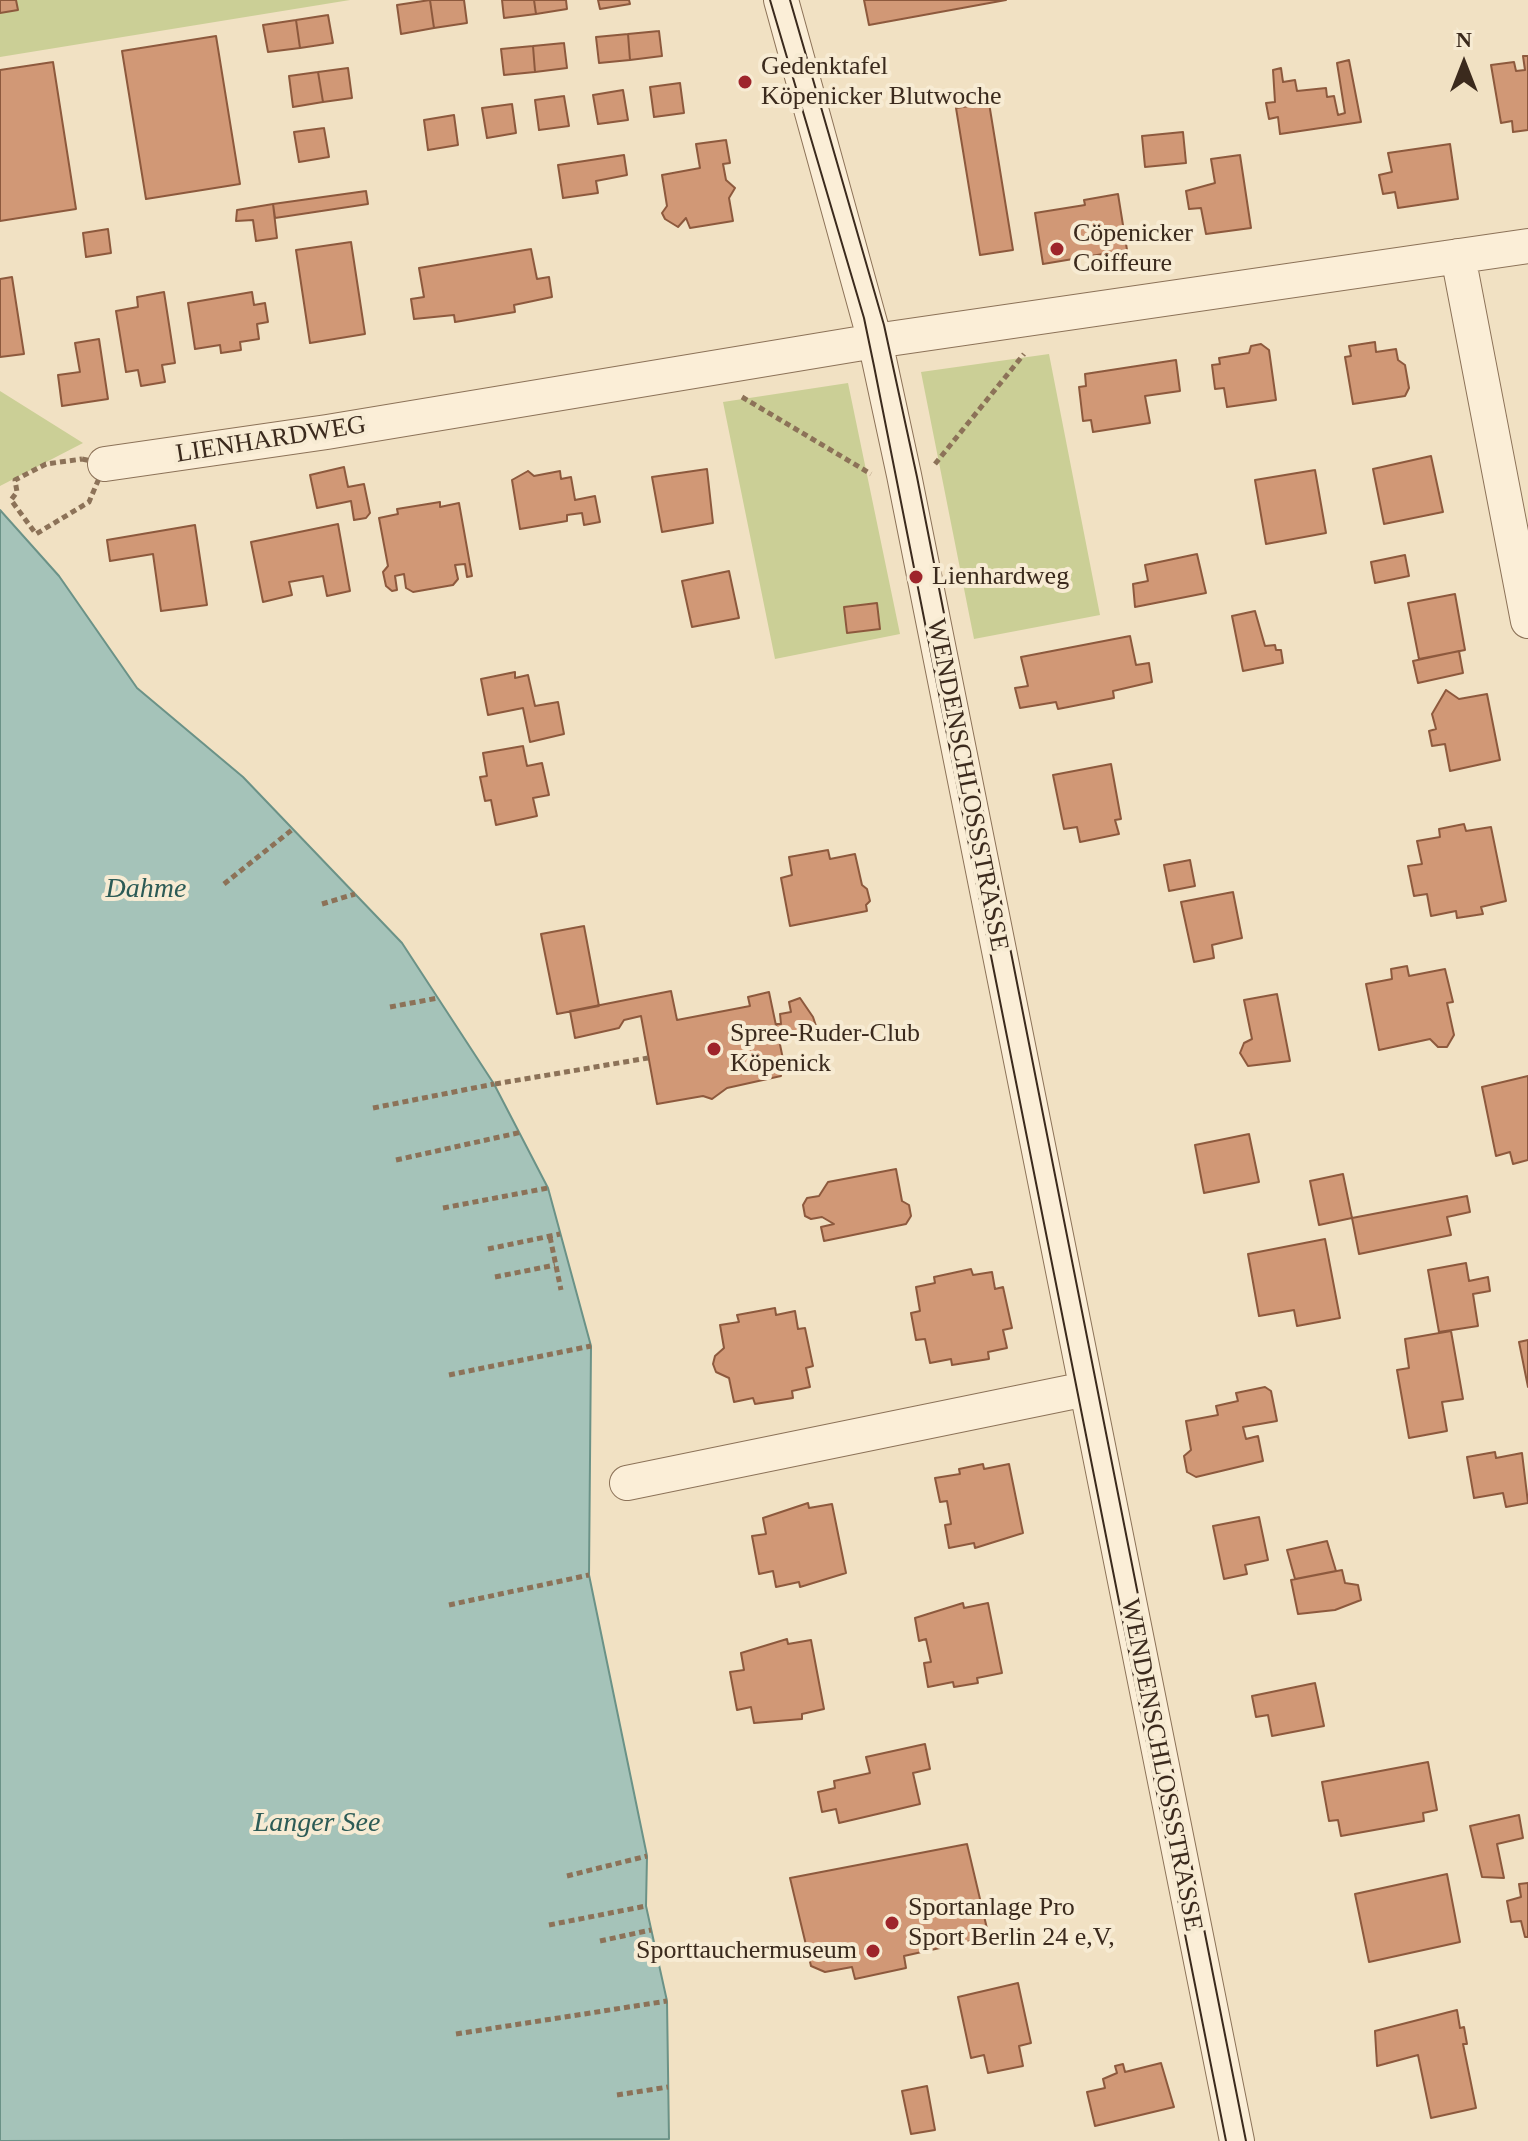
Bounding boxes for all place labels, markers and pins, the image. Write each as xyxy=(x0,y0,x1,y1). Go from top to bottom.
place label: Gedenktafel Köpenicker Blutwoche xyxy=(761,51,1001,112)
marker: Gedenktafel Köpenicker Blutwoche xyxy=(736,73,754,91)
place label: Cöpenicker Coiffeure xyxy=(1073,218,1193,280)
marker: Cöpenicker Coiffeure xyxy=(1048,240,1066,258)
place label: Lienhardweg xyxy=(932,561,1069,593)
marker: Lienhardweg xyxy=(907,568,925,586)
place label: Spree-Ruder-Club Köpenick xyxy=(730,1018,920,1080)
marker: Spree-Ruder-Club Köpenick xyxy=(705,1040,723,1058)
place label: Sportanlage Pro Sport Berlin 24 e,V, xyxy=(908,1892,1115,1954)
marker: Sportanlage Pro Sport Berlin 24 e,V, xyxy=(883,1914,901,1932)
place label: Sporttauchermuseum xyxy=(636,1935,857,1967)
marker: Sporttauchermuseum xyxy=(864,1942,882,1960)

